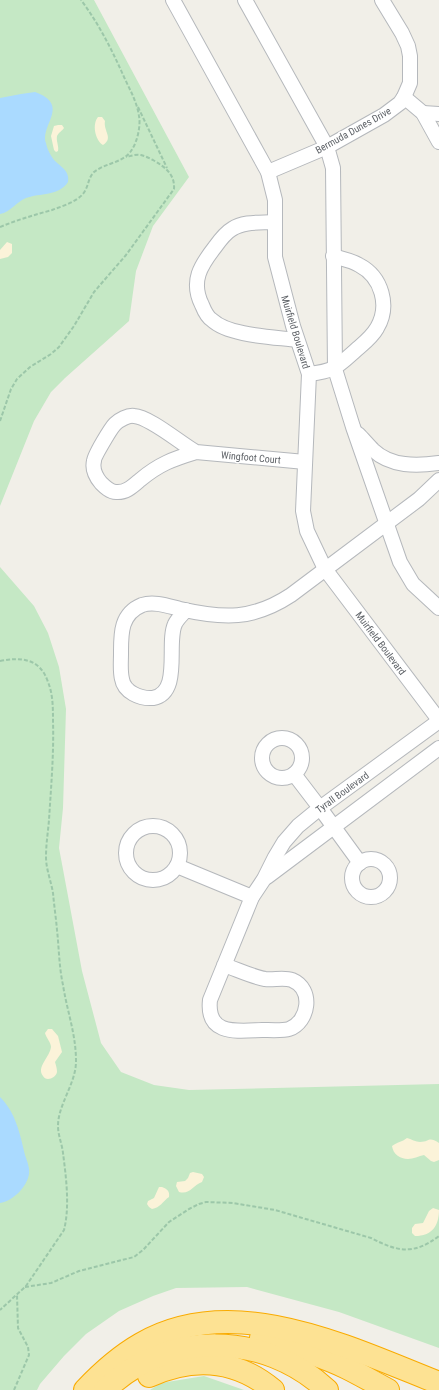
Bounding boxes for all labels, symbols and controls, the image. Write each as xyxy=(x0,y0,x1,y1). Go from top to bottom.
street label: Bermuda Dunes Drive xyxy=(314,105,393,156)
street label: Muirfield Boulevard xyxy=(279,294,312,370)
street label: Wingfoot Court xyxy=(221,449,281,466)
street label: Muirfield Boulevard xyxy=(353,610,408,677)
street label: Tyrall Boulevard xyxy=(314,770,371,815)

